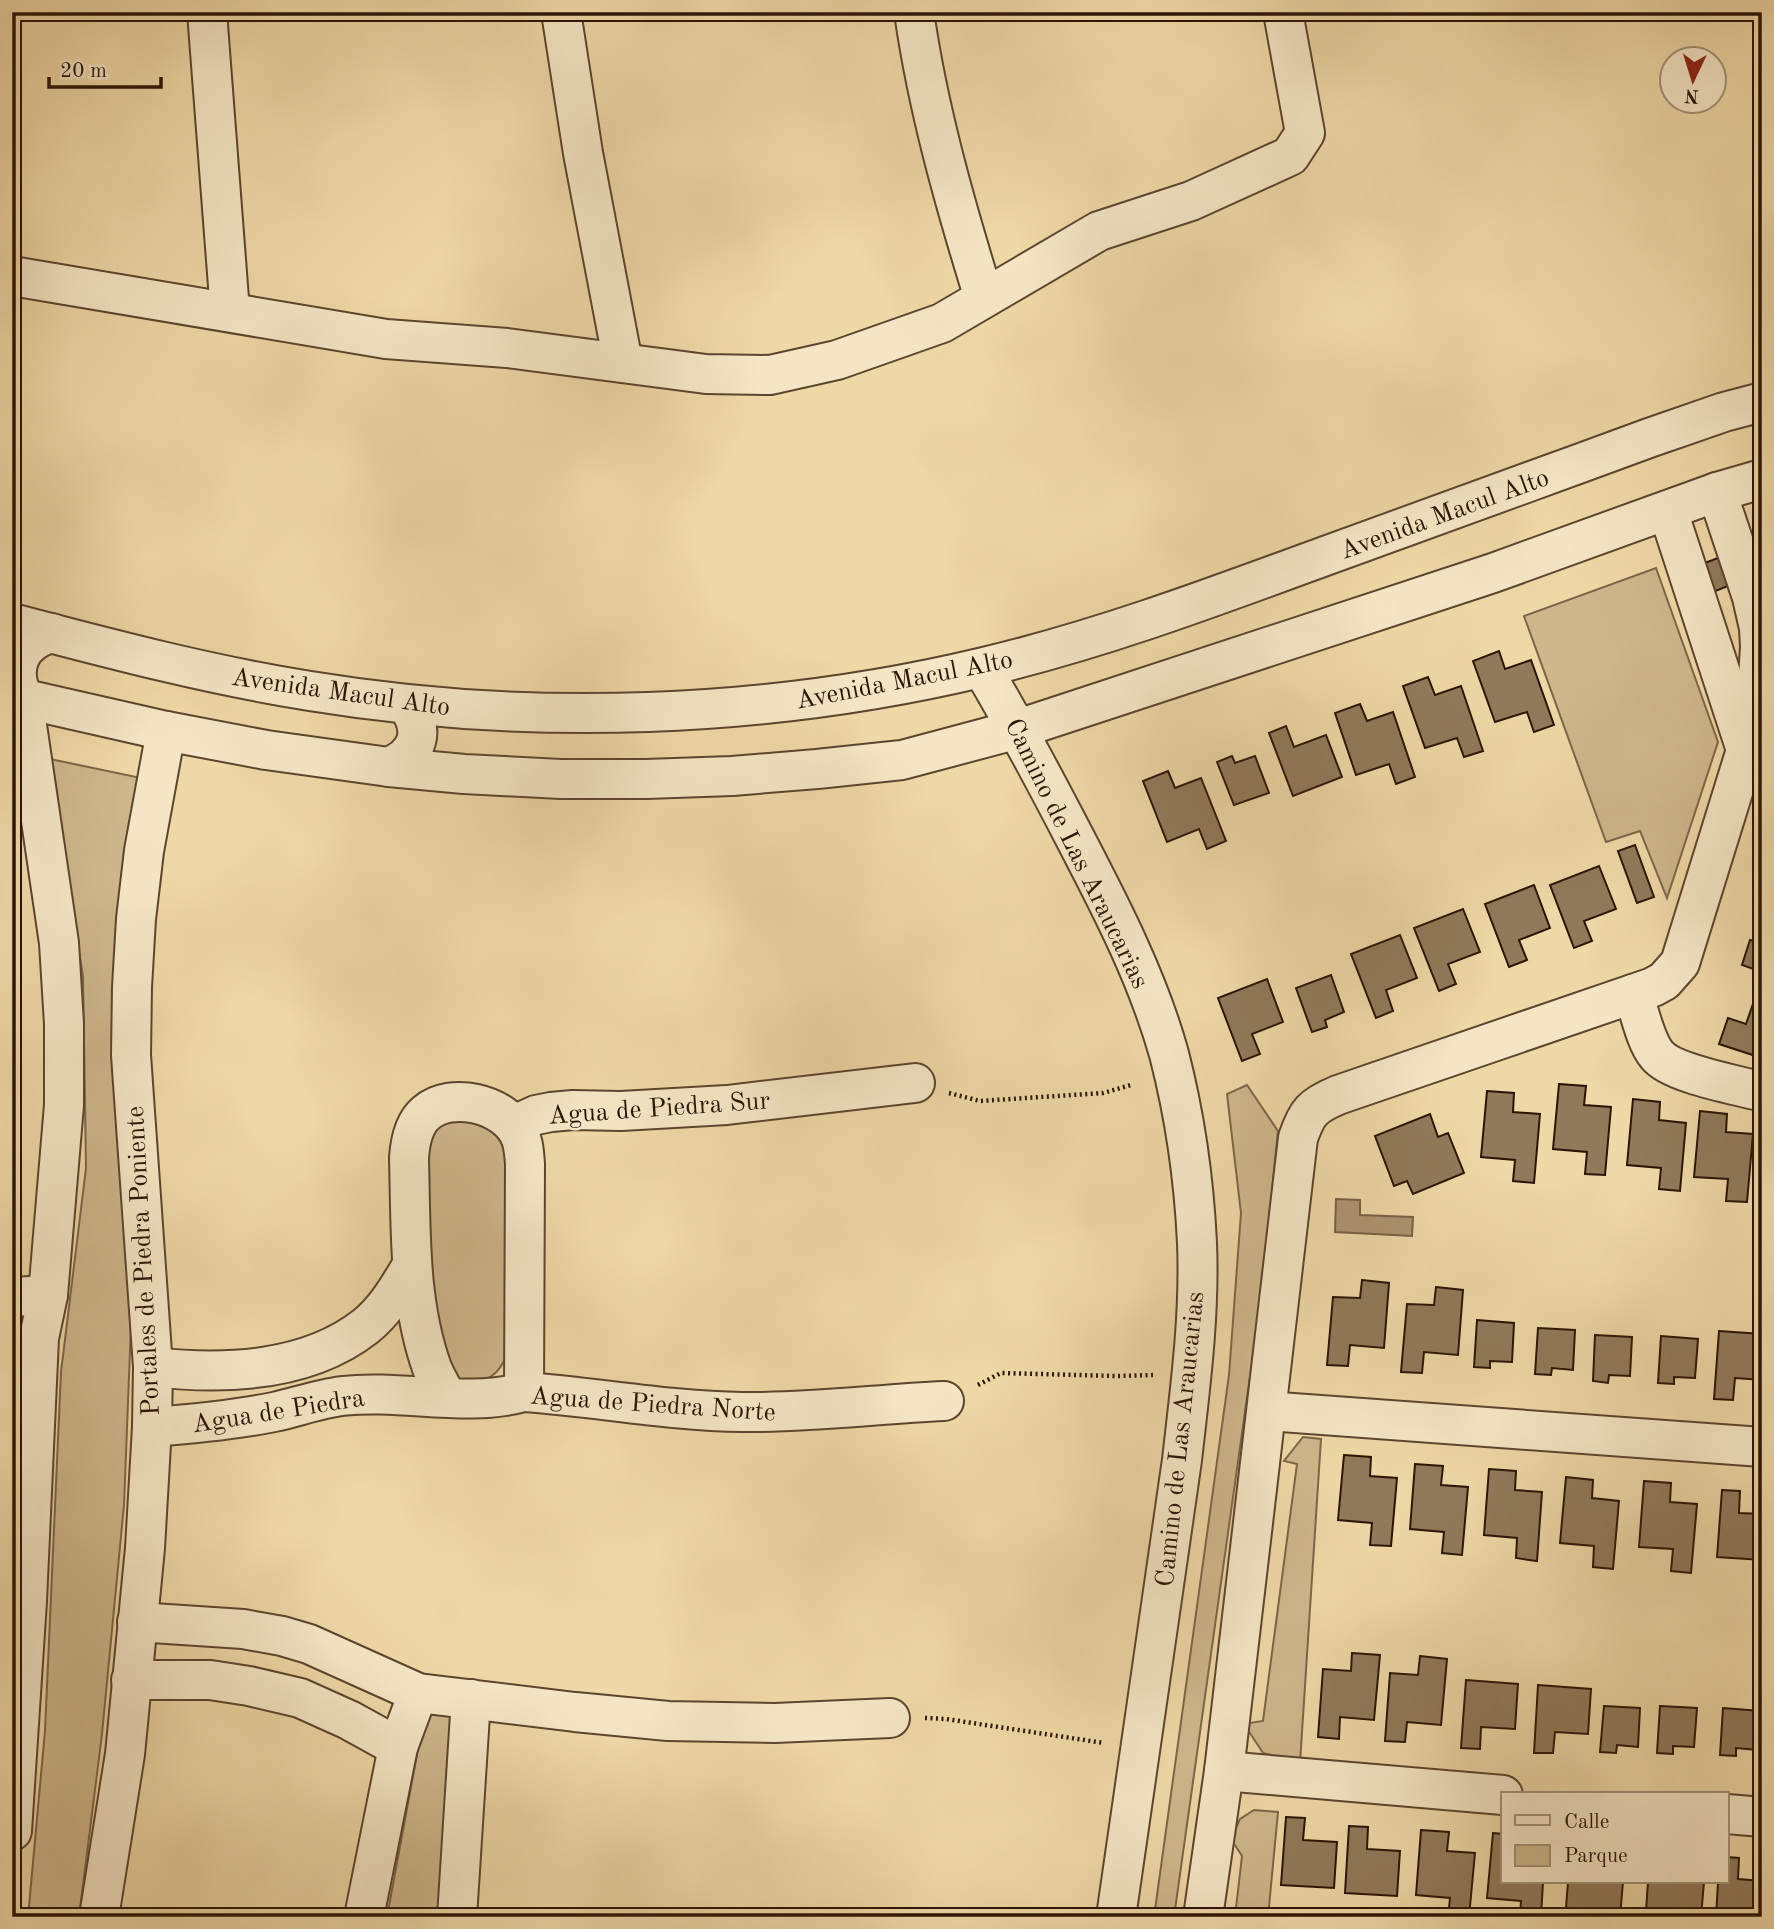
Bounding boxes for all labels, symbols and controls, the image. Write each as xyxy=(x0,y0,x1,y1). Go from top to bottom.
scale bar xyxy=(49,46,161,90)
north arrow xyxy=(1658,46,1728,116)
text: 20 m xyxy=(60,61,107,82)
text: N xyxy=(1684,84,1700,104)
street label: Avenida Macul Alto xyxy=(1337,465,1553,565)
street label: Avenida Macul Alto xyxy=(794,647,1015,715)
street label: Avenida Macul Alto xyxy=(230,665,452,721)
street label: Camino de Las Araucarias xyxy=(999,715,1153,993)
street label: Agua de Piedra Sur xyxy=(547,1088,771,1130)
street label: Portales de Piedra Poniente xyxy=(123,1105,165,1417)
street label: Camino de Las Araucarias xyxy=(1153,1290,1209,1588)
street label: Agua de Piedra Norte xyxy=(529,1383,777,1427)
street label: Agua de Piedra xyxy=(190,1385,367,1438)
legend xyxy=(1501,1792,1728,1884)
text: Calle xyxy=(1564,1812,1609,1833)
text: Parque xyxy=(1564,1846,1628,1867)

